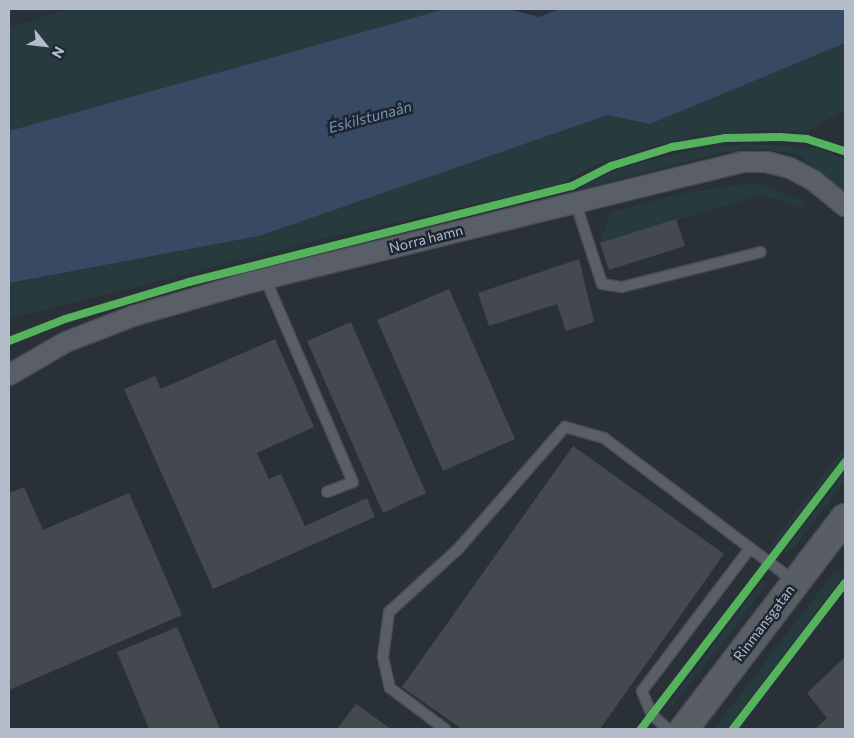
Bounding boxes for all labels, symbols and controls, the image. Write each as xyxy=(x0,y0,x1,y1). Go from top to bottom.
north arrow xyxy=(20,20,70,70)
text: N xyxy=(49,44,69,61)
water label: Eskilstunaån xyxy=(326,97,414,137)
street label: Norra hamn xyxy=(387,222,465,256)
street label: Rinmansgatan xyxy=(730,582,798,664)

